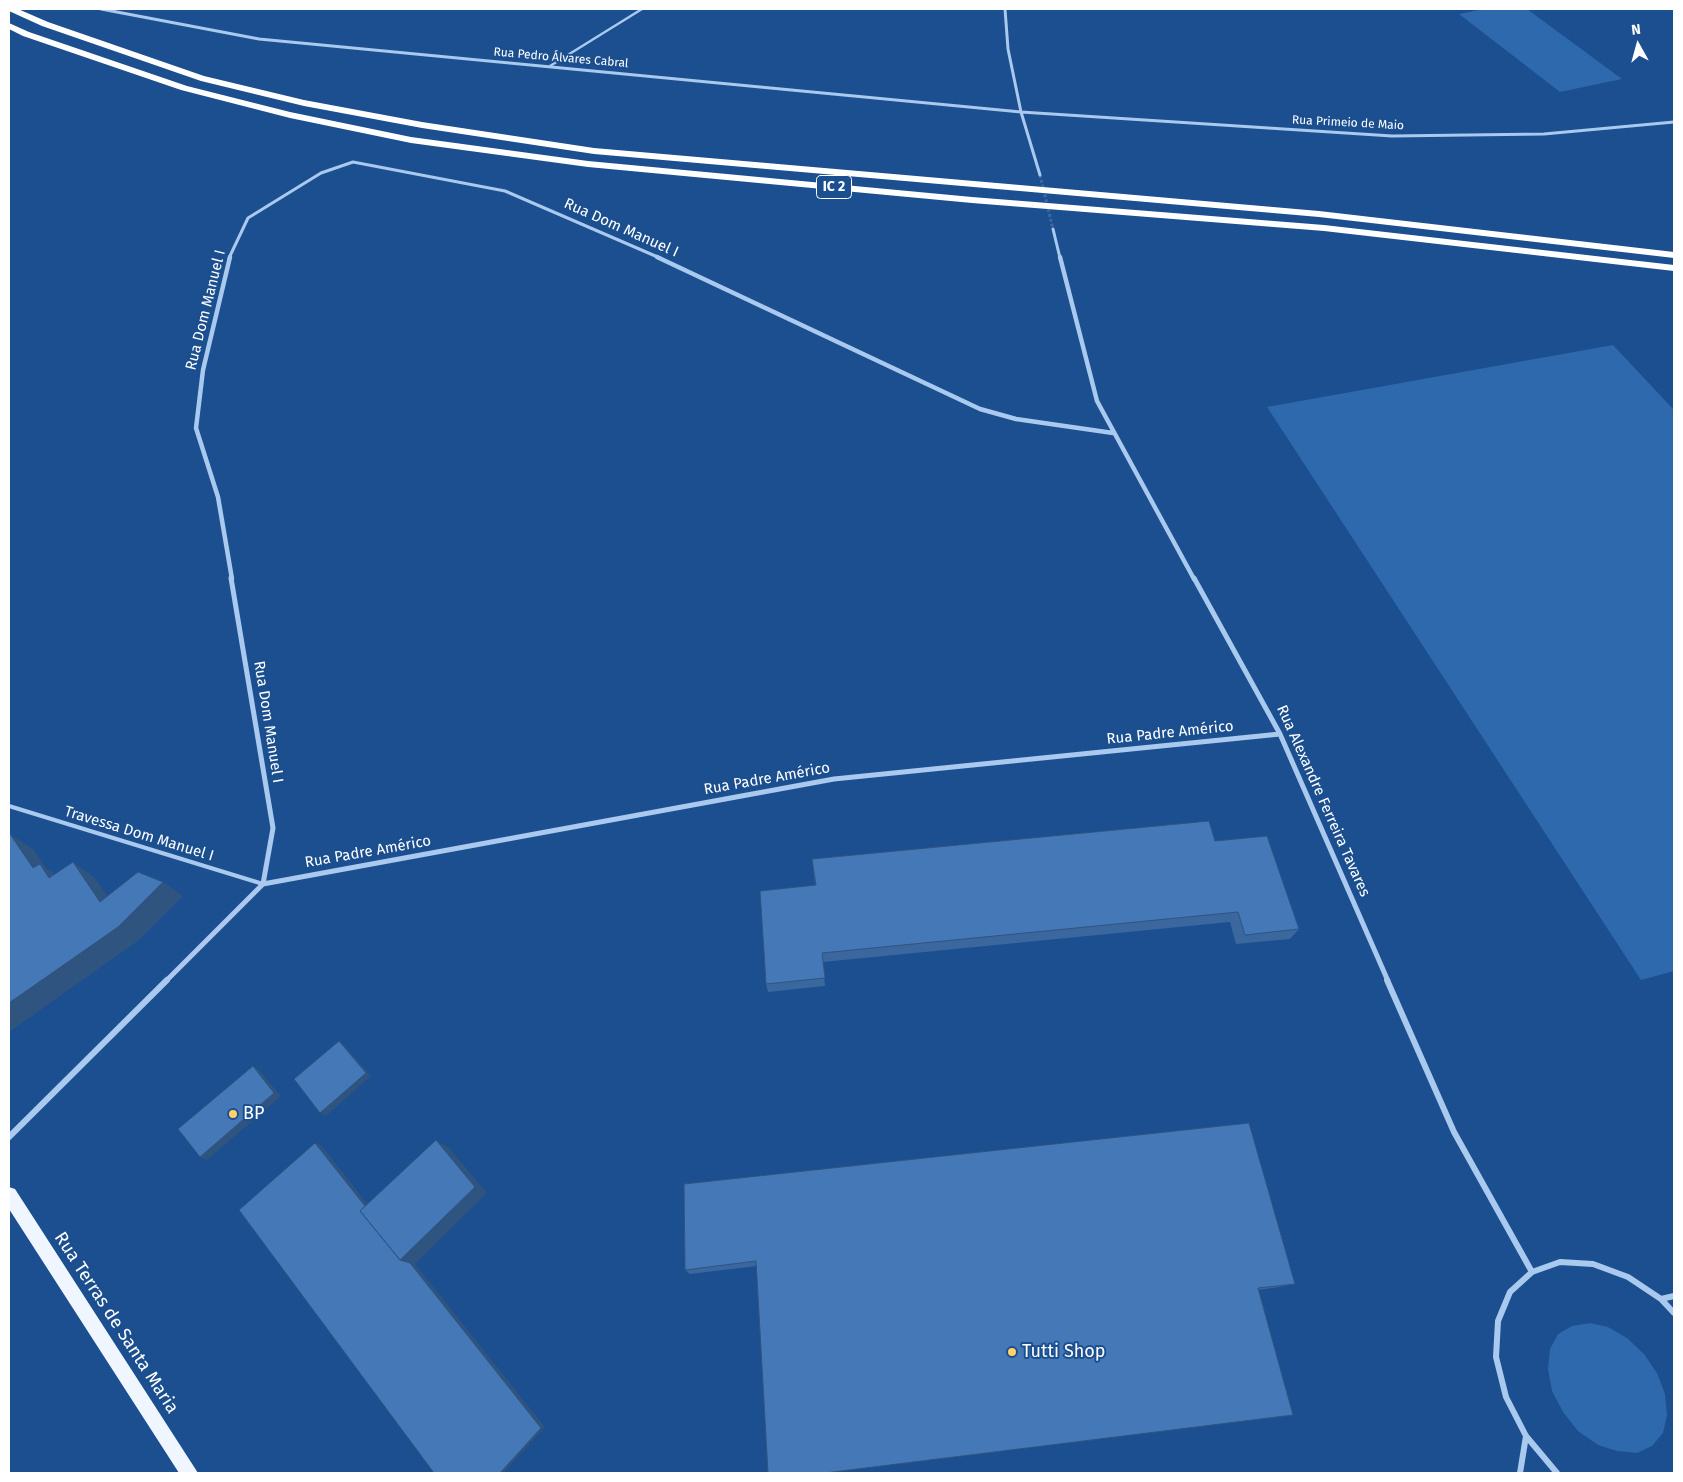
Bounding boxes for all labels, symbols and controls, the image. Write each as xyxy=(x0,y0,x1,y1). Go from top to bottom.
north arrow xyxy=(1613,20,1663,70)
text: N xyxy=(1630,21,1642,39)
street label: Rua Pedro Álvares Cabral xyxy=(493,45,629,71)
street label: Rua Primeio de Maio xyxy=(1292,113,1404,133)
road number: IC 2 xyxy=(816,176,852,198)
street label: Rua Dom Manuel I xyxy=(561,195,681,261)
street label: Rua Dom Manuel I xyxy=(182,248,230,372)
street label: Rua Dom Manuel I xyxy=(249,660,287,784)
street label: Rua Alexandre Ferreira Tavares xyxy=(1272,702,1374,900)
street label: Rua Padre Américo xyxy=(1106,717,1234,749)
street label: Rua Padre Américo xyxy=(703,759,831,799)
street label: Travessa Dom Manuel I xyxy=(62,803,216,865)
street label: Rua Padre Américo xyxy=(304,832,432,872)
place label: BP xyxy=(243,1103,264,1125)
marker: BP xyxy=(227,1108,239,1120)
street label: Rua Terras de Santa Maria xyxy=(49,1228,183,1418)
place label: Tutti Shop xyxy=(1022,1341,1105,1363)
marker: Tutti Shop xyxy=(1006,1346,1018,1358)

